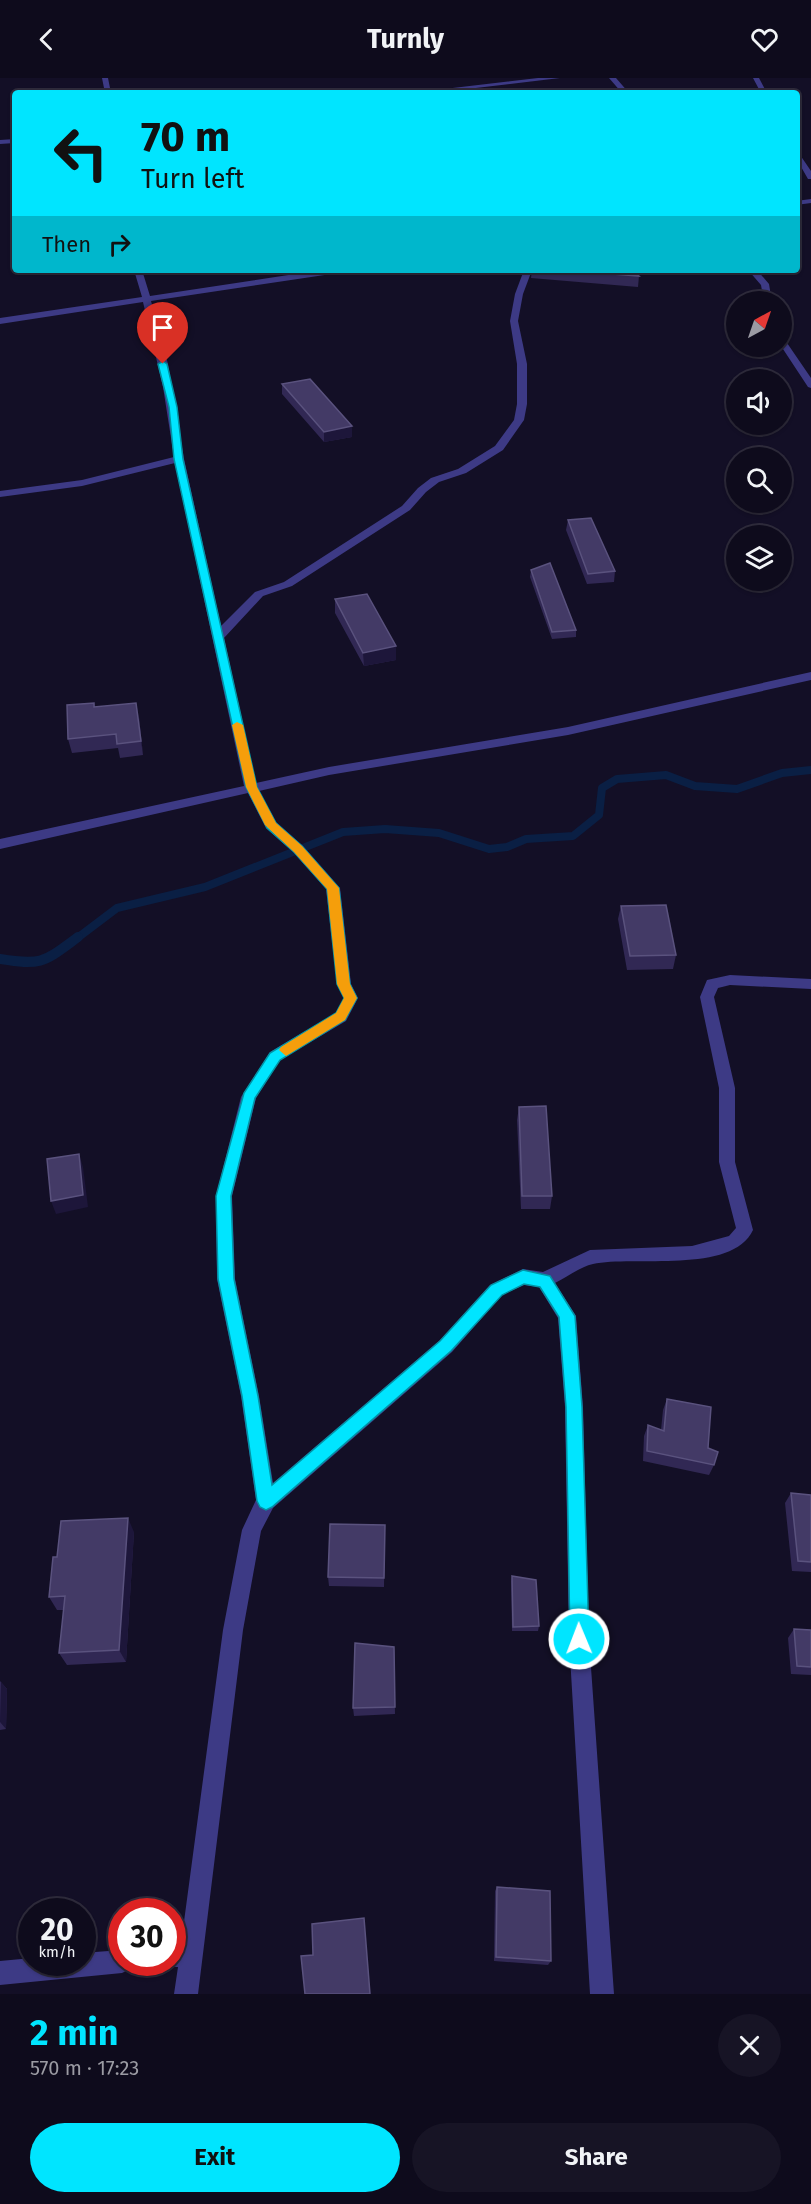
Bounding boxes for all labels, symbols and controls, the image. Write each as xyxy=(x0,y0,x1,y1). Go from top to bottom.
icon: back xyxy=(30,23,63,56)
text: Turnly xyxy=(367,23,444,55)
icon: heart xyxy=(748,23,781,56)
text: 70 m xyxy=(141,112,230,162)
icon: left xyxy=(42,114,120,192)
text: Turn left xyxy=(141,163,244,195)
icon: right xyxy=(103,228,136,261)
text: Then xyxy=(42,231,91,258)
north arrow xyxy=(726,291,792,357)
map controls xyxy=(726,291,792,591)
pin xyxy=(137,302,188,364)
icon: arrive xyxy=(146,311,179,344)
button: sound xyxy=(726,369,792,435)
button: search xyxy=(726,447,792,513)
button: layers xyxy=(726,525,792,591)
position arrow xyxy=(547,1607,611,1671)
speed limit sign: 30 xyxy=(108,1898,186,1976)
text: 20 xyxy=(40,1912,74,1948)
text: km/h xyxy=(38,1943,76,1961)
text: 2 min xyxy=(30,2011,119,2055)
button: close xyxy=(718,2014,781,2077)
text: 570 m · 17:23 xyxy=(30,2056,139,2080)
button: Exit xyxy=(30,2123,400,2192)
button: Share xyxy=(412,2123,781,2192)

